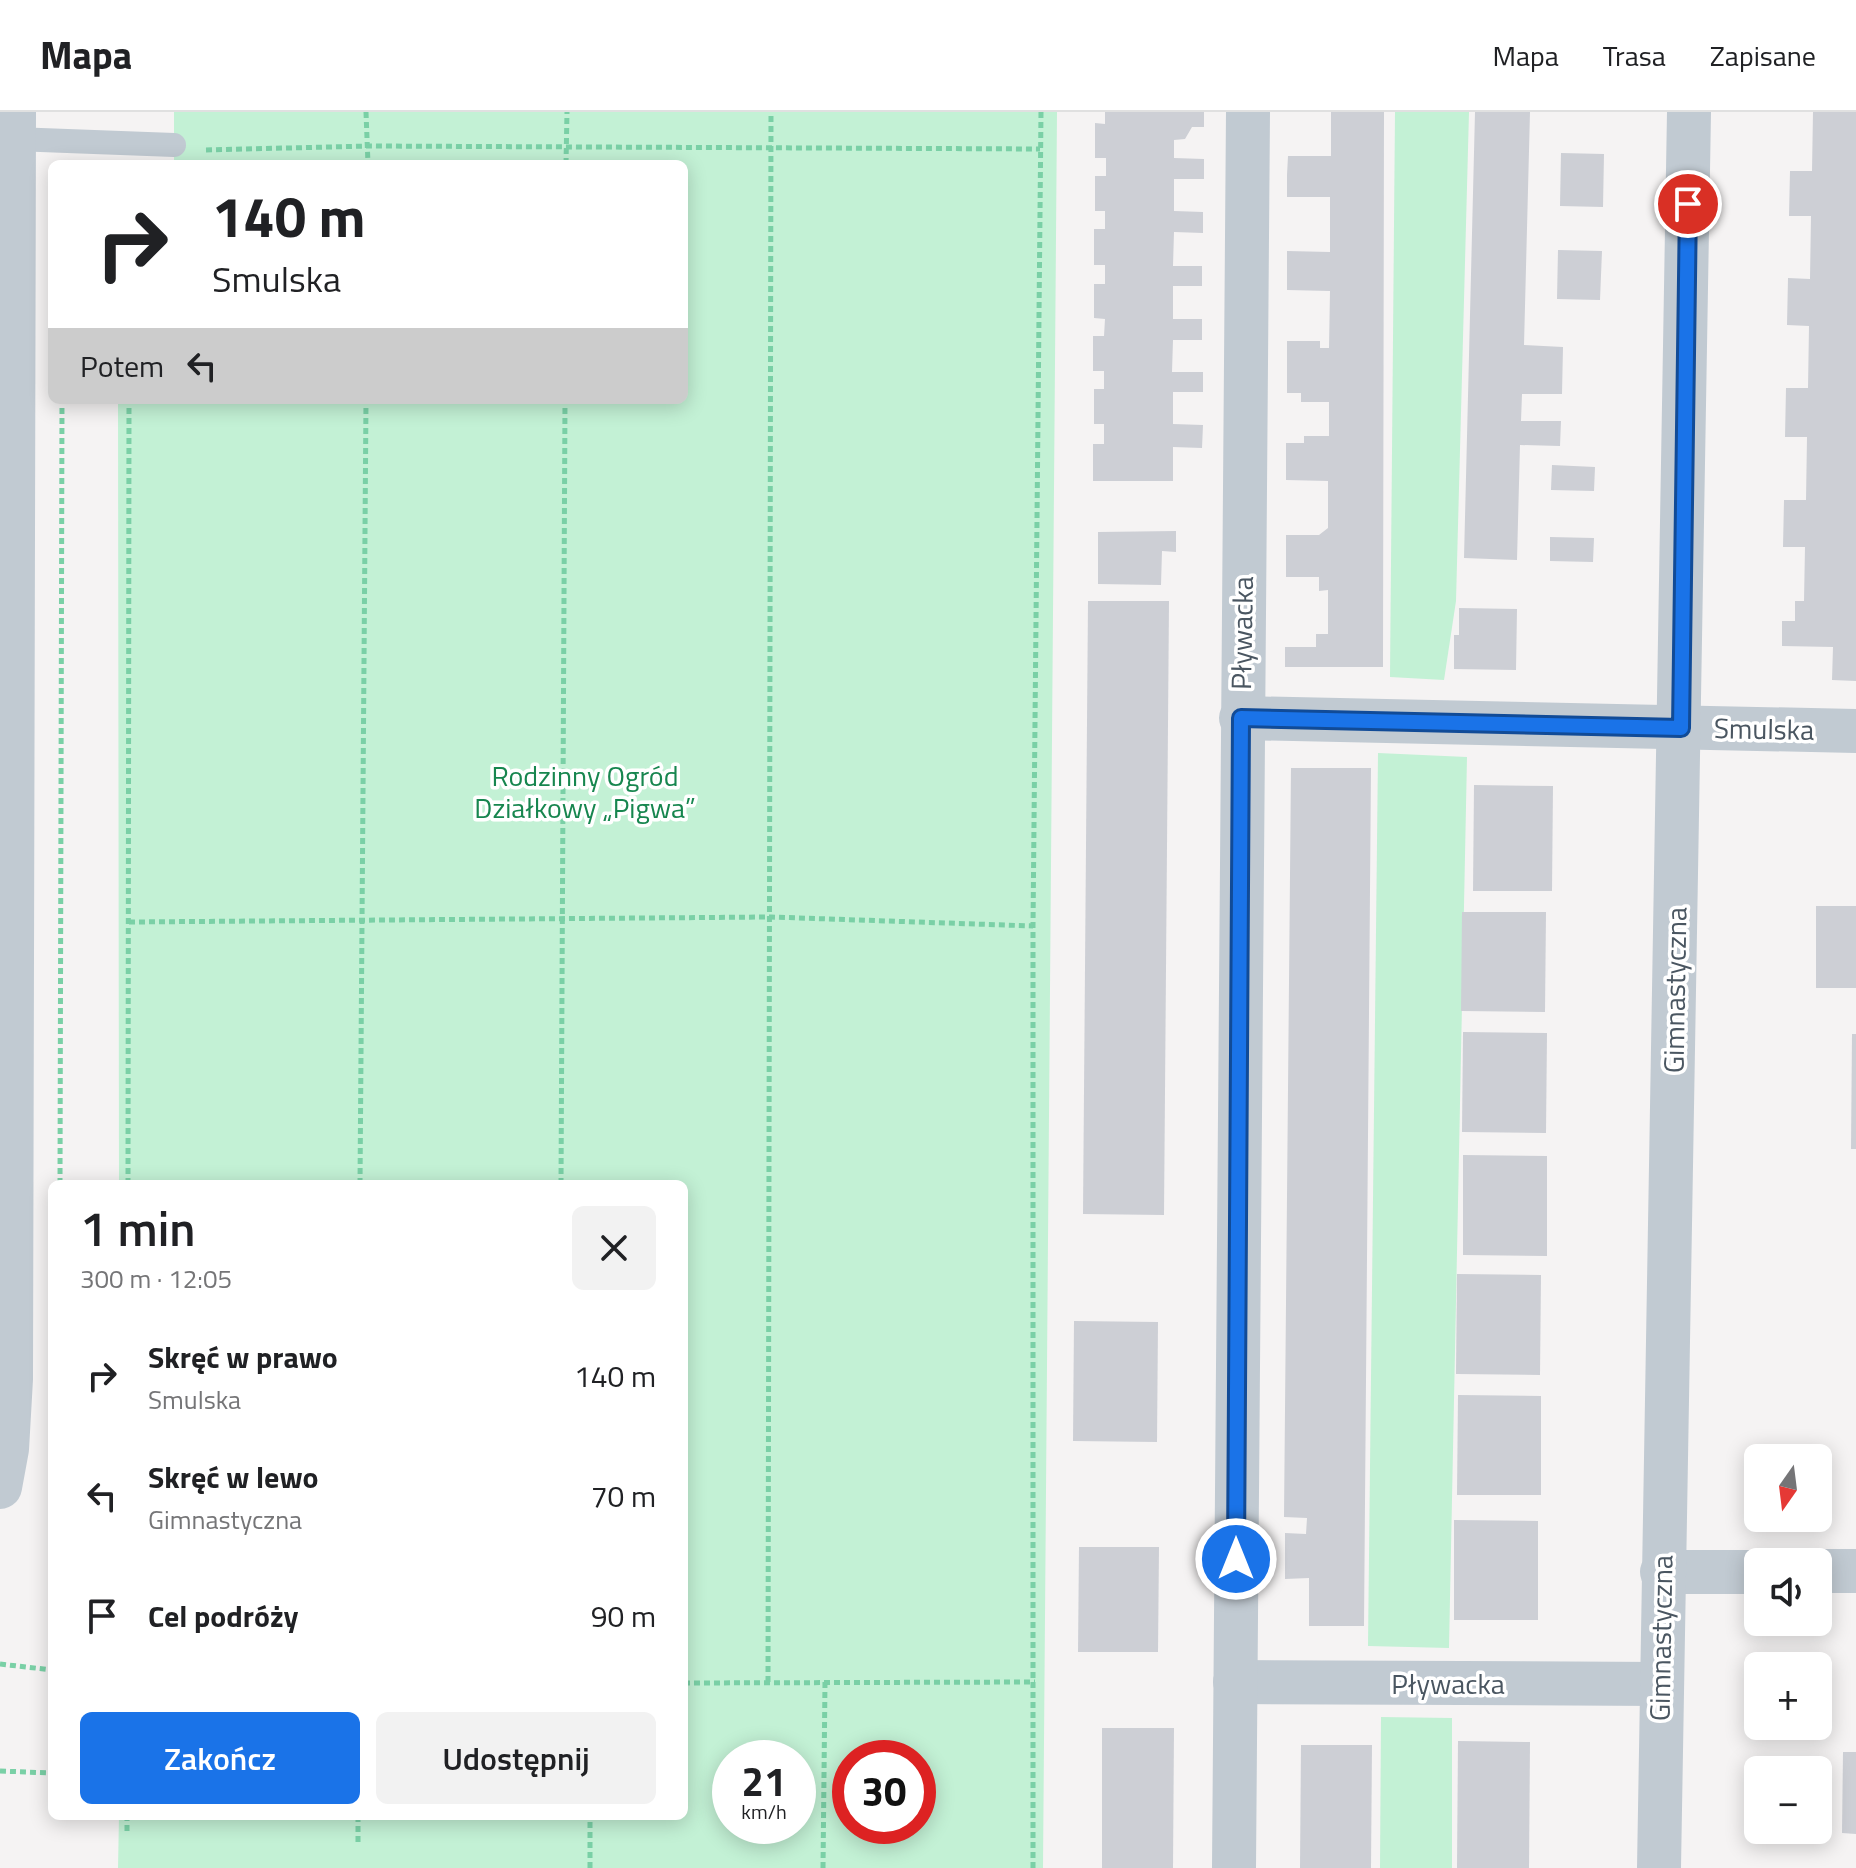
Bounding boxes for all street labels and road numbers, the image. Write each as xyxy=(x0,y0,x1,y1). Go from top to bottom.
street label: Pływacka xyxy=(1219,576,1264,690)
street label: Smulska xyxy=(1713,706,1815,751)
street label: Gimnastyczna xyxy=(1652,907,1697,1073)
street label: Gimnastyczna xyxy=(1638,1555,1683,1721)
street label: Pływacka xyxy=(1391,1662,1505,1705)

